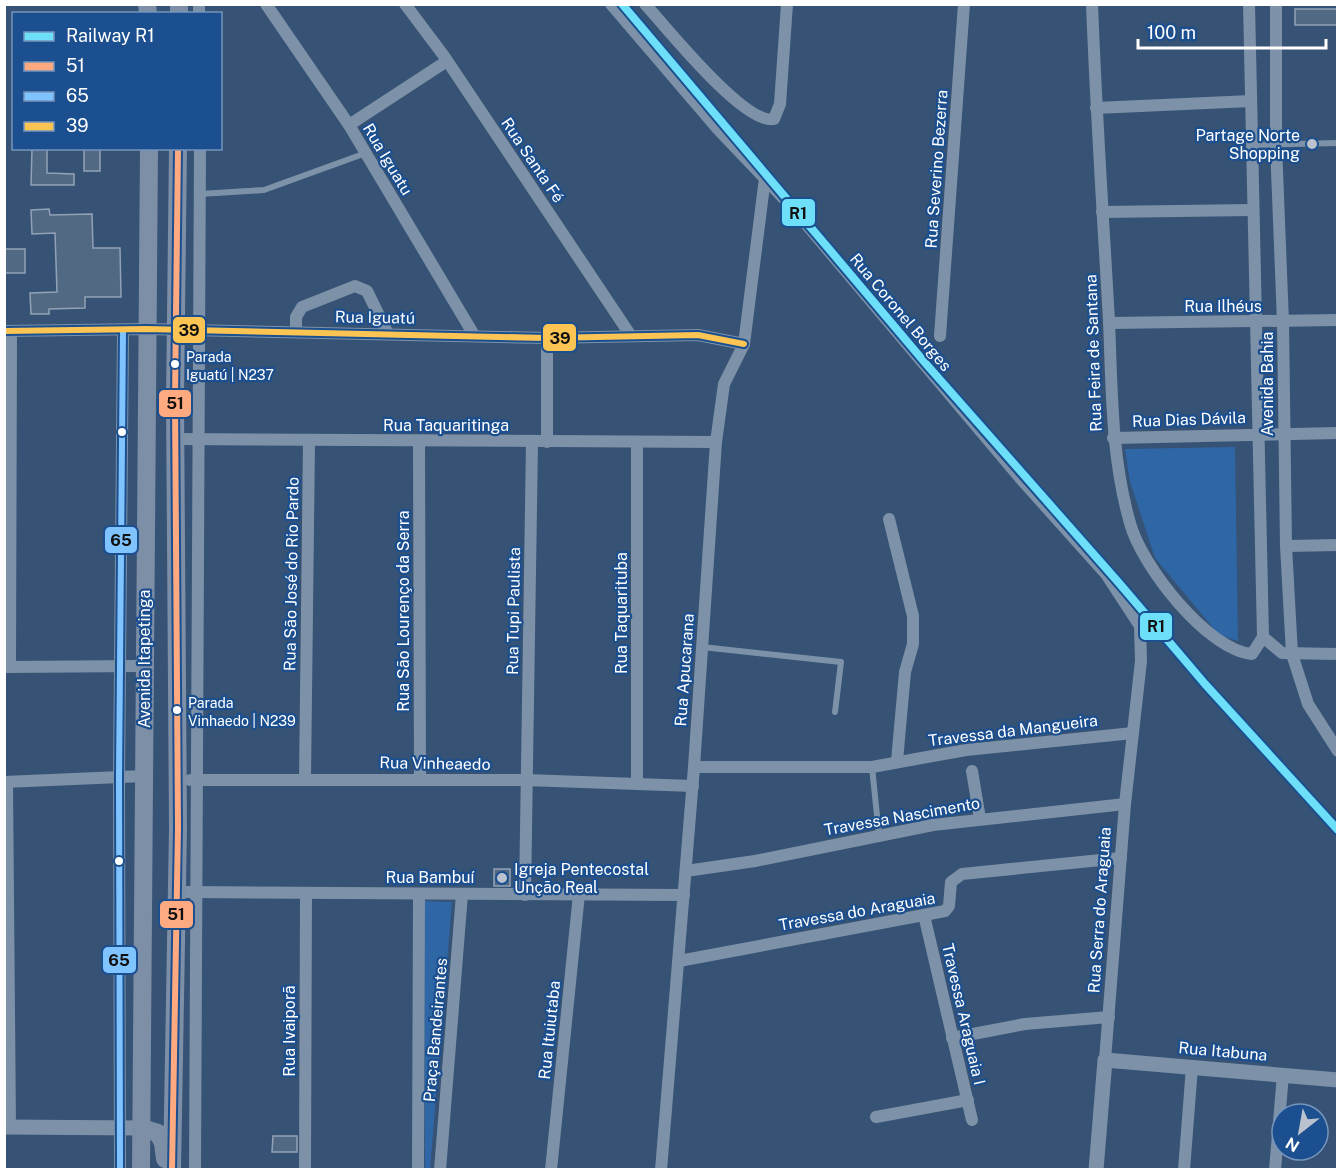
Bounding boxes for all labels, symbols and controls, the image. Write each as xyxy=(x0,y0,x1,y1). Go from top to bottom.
legend xyxy=(12,12,222,150)
scale bar xyxy=(1138,12,1326,50)
text: 100 m xyxy=(1147,22,1196,43)
text: Railway R1 xyxy=(66,25,155,46)
text: 51 xyxy=(66,55,85,76)
text: 65 xyxy=(66,85,89,106)
street label: Rua Severino Bezerra xyxy=(921,89,952,249)
street label: Rua Santa Fé xyxy=(497,114,568,206)
text: 39 xyxy=(66,115,88,136)
street label: Rua Iguatu xyxy=(359,120,416,198)
place label: Partage Norte Shopping xyxy=(1195,126,1300,163)
marker: Partage Norte Shopping xyxy=(1305,137,1319,151)
line badge: R1 xyxy=(781,198,816,227)
text: R1 xyxy=(789,204,807,223)
street label: Rua Coronel Borges xyxy=(846,250,955,375)
street label: Rua Feira de Santana xyxy=(1081,274,1106,432)
street label: Rua Ilhéus xyxy=(1184,297,1262,316)
street label: Rua Iguatú xyxy=(335,307,415,328)
line badge: 39 xyxy=(172,316,206,344)
text: 39 xyxy=(178,321,200,340)
line badge: 39 xyxy=(542,323,577,352)
text: 39 xyxy=(549,329,571,348)
street label: Avenida Bahia xyxy=(1258,332,1277,436)
place label: Parada Iguatú | N237 xyxy=(186,349,274,383)
marker: Parada Iguatú | N237 xyxy=(169,358,181,370)
line badge: 51 xyxy=(158,389,192,418)
text: 51 xyxy=(166,394,184,413)
street label: Rua Dias Dávila xyxy=(1132,408,1246,431)
street label: Rua Taquaritinga xyxy=(383,416,509,435)
unlabelled marker xyxy=(116,426,128,438)
street label: Rua São José do Rio Pardo xyxy=(280,477,303,671)
street label: Rua São Lourenço da Serra xyxy=(394,510,413,712)
line badge: 65 xyxy=(104,526,138,554)
text: 65 xyxy=(110,531,132,550)
street label: Rua Tupi Paulista xyxy=(503,547,524,675)
street label: Rua Taquarituba xyxy=(612,552,631,674)
street label: Avenida Itapetinga xyxy=(135,590,154,728)
line badge: R1 xyxy=(1139,612,1173,641)
street label: Rua Apucarana xyxy=(671,613,698,727)
text: R1 xyxy=(1147,617,1165,636)
place label: Parada Vinhaedo | N239 xyxy=(188,695,296,729)
marker: Parada Vinhaedo | N239 xyxy=(171,704,183,716)
street label: Travessa da Mangueira xyxy=(927,711,1099,750)
street label: Rua Vinheaedo xyxy=(379,753,491,774)
street label: Travessa Nascimento xyxy=(823,793,981,840)
street label: Rua Serra do Araguaia xyxy=(1084,826,1115,994)
unlabelled marker xyxy=(113,855,125,867)
place label: Igreja Pentecostal Unção Real xyxy=(514,860,649,897)
street label: Rua Bambuí xyxy=(386,868,476,887)
marker: Igreja Pentecostal Unção Real xyxy=(495,871,509,885)
street label: Travessa do Araguaia xyxy=(777,888,937,935)
line badge: 51 xyxy=(159,900,194,929)
text: 51 xyxy=(167,905,185,924)
street label: Travessa Araguaia I xyxy=(938,942,989,1087)
line badge: 65 xyxy=(102,946,137,974)
text: 65 xyxy=(108,951,130,970)
street label: Praça Bandeirantes xyxy=(420,957,451,1103)
street label: Rua Ituiutaba xyxy=(535,980,564,1080)
street label: Rua Ivaiporã xyxy=(280,985,299,1077)
street label: Rua Itabuna xyxy=(1178,1038,1268,1065)
north arrow xyxy=(1270,1102,1330,1162)
text: N xyxy=(1282,1133,1303,1156)

